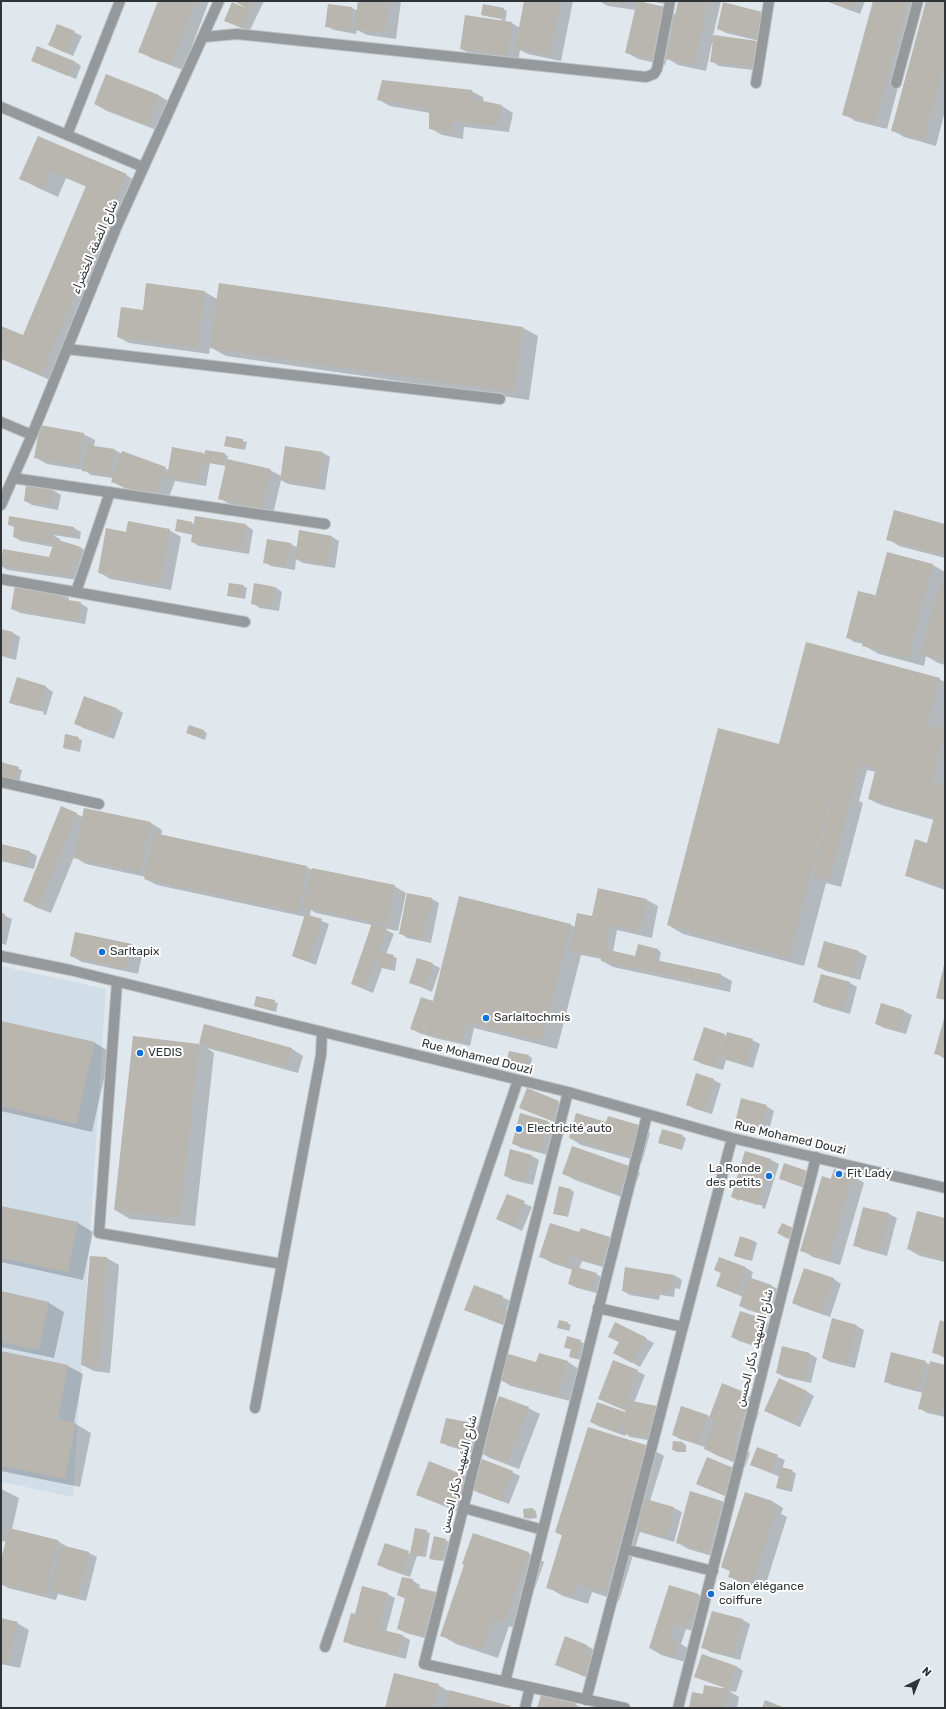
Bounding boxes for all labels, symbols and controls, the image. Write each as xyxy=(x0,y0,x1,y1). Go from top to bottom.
street label: شارع الضفة الخضراء xyxy=(69,198,121,296)
place label: Sarltapix xyxy=(110,945,159,959)
marker: Sarltapix xyxy=(97,947,107,957)
place label: Sarlaltochmis xyxy=(494,1011,570,1025)
marker: Sarlaltochmis xyxy=(481,1013,491,1023)
street label: Rue Mohamed Douzi xyxy=(420,1036,534,1078)
place label: VEDIS xyxy=(148,1046,182,1060)
marker: VEDIS xyxy=(135,1048,145,1058)
street label: Rue Mohamed Douzi xyxy=(733,1118,847,1158)
place label: Electricité auto xyxy=(527,1122,612,1136)
marker: Electricité auto xyxy=(514,1124,524,1134)
place label: La Ronde des petits xyxy=(706,1162,761,1190)
place label: Fit Lady xyxy=(847,1167,892,1181)
marker: Fit Lady xyxy=(834,1169,844,1179)
marker: La Ronde des petits xyxy=(764,1171,774,1181)
street label: شارع الشهيد دكار الحسن xyxy=(733,1288,777,1408)
street label: شارع الشهيد دكار الحسن xyxy=(437,1414,481,1534)
place label: Salon élégance coiffure xyxy=(719,1580,804,1608)
marker: Salon élégance coiffure xyxy=(706,1589,716,1599)
north arrow xyxy=(898,1661,938,1701)
text: N xyxy=(919,1664,934,1679)

